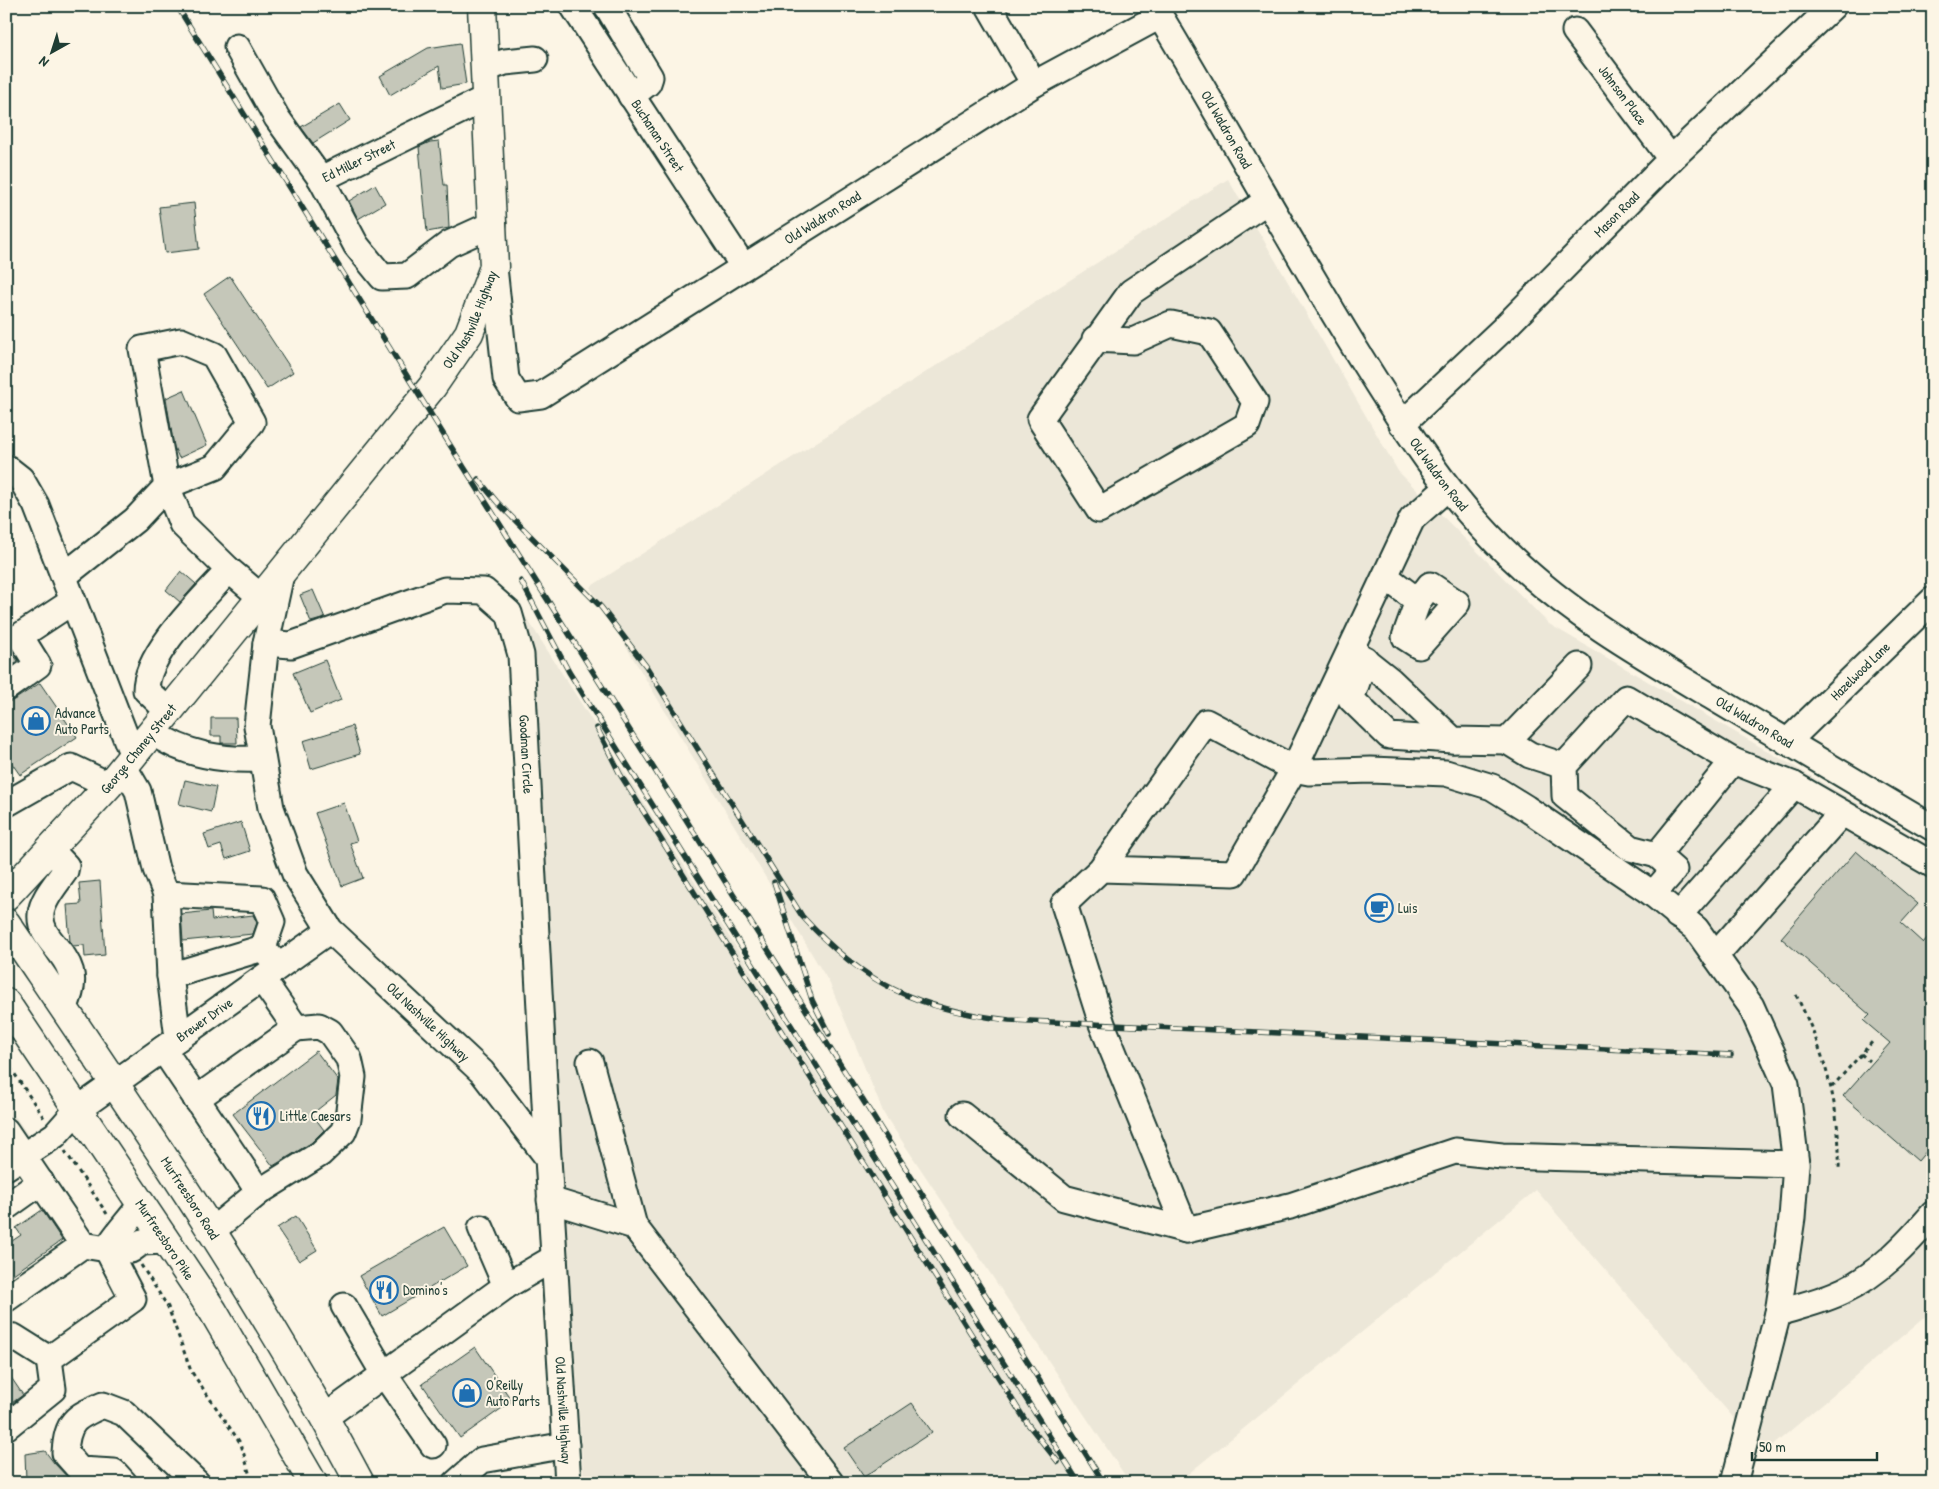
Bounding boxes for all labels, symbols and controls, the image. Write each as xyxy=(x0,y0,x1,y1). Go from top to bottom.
north arrow xyxy=(28,28,78,78)
text: N xyxy=(34,52,52,72)
street label: Johnson Place xyxy=(1595,61,1652,129)
street label: Old Waldron Road xyxy=(1197,87,1257,172)
street label: Buchanan Street xyxy=(627,95,689,176)
street label: Ed Miller Street xyxy=(319,134,398,186)
street label: Old Waldron Road xyxy=(780,186,864,248)
street label: Mason Road xyxy=(1589,186,1643,241)
street label: Old Nashville Highway xyxy=(437,267,502,372)
street label: Old Waldron Road xyxy=(1406,433,1473,515)
street label: Hazelwood Lane xyxy=(1826,637,1894,704)
street label: Old Waldron Road xyxy=(1713,691,1798,752)
street label: George Chaney Street xyxy=(96,699,180,798)
place label: Advance Auto Parts xyxy=(55,703,109,738)
shop icon: Advance Auto Parts xyxy=(21,706,51,736)
street label: Goodman Circle xyxy=(515,714,538,795)
cafe icon: Luis xyxy=(1364,893,1394,923)
place label: Luis xyxy=(1398,898,1417,917)
street label: Old Nashville Highway xyxy=(383,978,475,1066)
street label: Brewer Drive xyxy=(172,992,236,1046)
restaurant icon: Little Caesars xyxy=(246,1101,276,1131)
place label: Little Caesars xyxy=(280,1106,351,1125)
street label: Murfreesboro Road xyxy=(157,1153,225,1243)
street label: Murfreesboro Pike xyxy=(131,1195,200,1284)
restaurant icon: Domino's xyxy=(369,1275,399,1305)
place label: Domino's xyxy=(403,1280,448,1299)
street label: Old Nashville Highway xyxy=(551,1356,577,1465)
place label: O'Reilly Auto Parts xyxy=(486,1375,540,1410)
shop icon: O'Reilly Auto Parts xyxy=(452,1378,482,1408)
scale bar xyxy=(1752,1429,1876,1461)
text: 50 m xyxy=(1759,1436,1786,1457)

